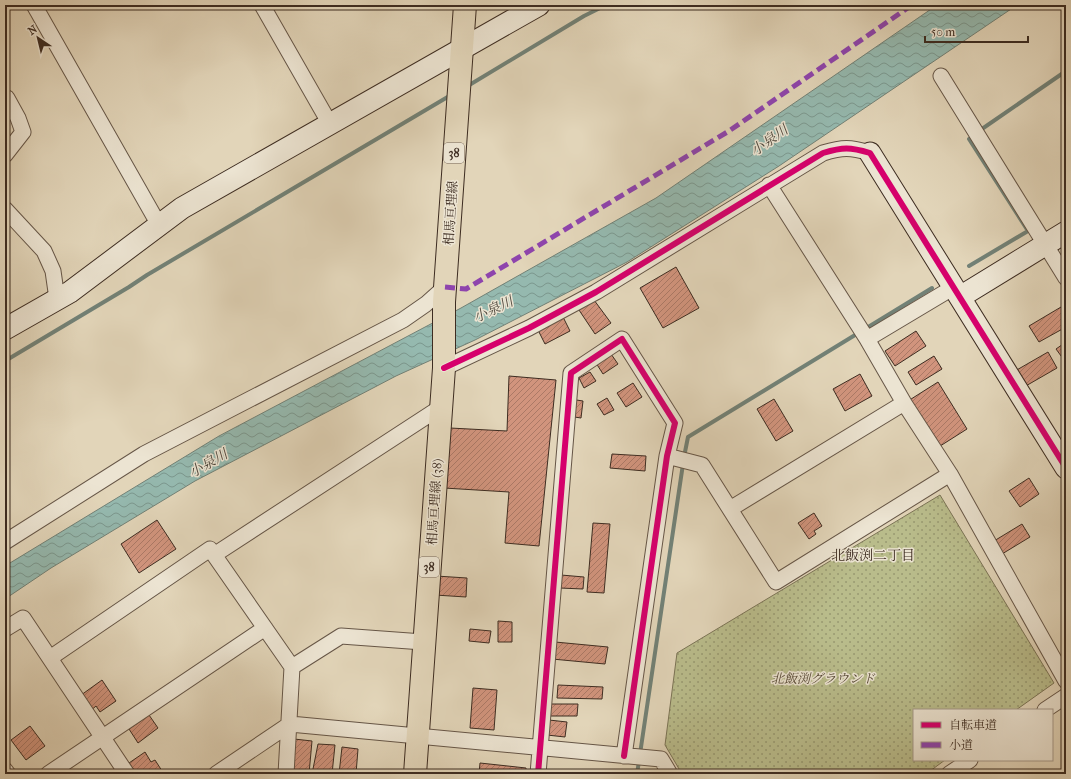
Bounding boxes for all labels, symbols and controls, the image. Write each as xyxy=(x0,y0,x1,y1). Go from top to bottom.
north arrow xyxy=(18,18,58,58)
scale bar xyxy=(925,18,1028,44)
text: N xyxy=(25,22,40,38)
text: 50 m xyxy=(931,25,955,39)
water label: 小泉川 xyxy=(747,120,793,159)
road number: 38 xyxy=(444,143,464,163)
street label: 相馬亘理線 xyxy=(441,180,460,246)
water label: 小泉川 xyxy=(471,292,518,326)
water label: 小泉川 xyxy=(186,445,232,481)
street label: 相馬亘理線 (38) xyxy=(424,458,445,546)
district label: 北飯渕二丁目 xyxy=(831,547,915,564)
road number: 38 xyxy=(419,557,439,577)
park label: 北飯渕グラウンド xyxy=(771,671,876,686)
legend xyxy=(913,709,1053,761)
text: 自転車道 xyxy=(949,718,997,732)
text: 小道 xyxy=(949,738,973,752)

